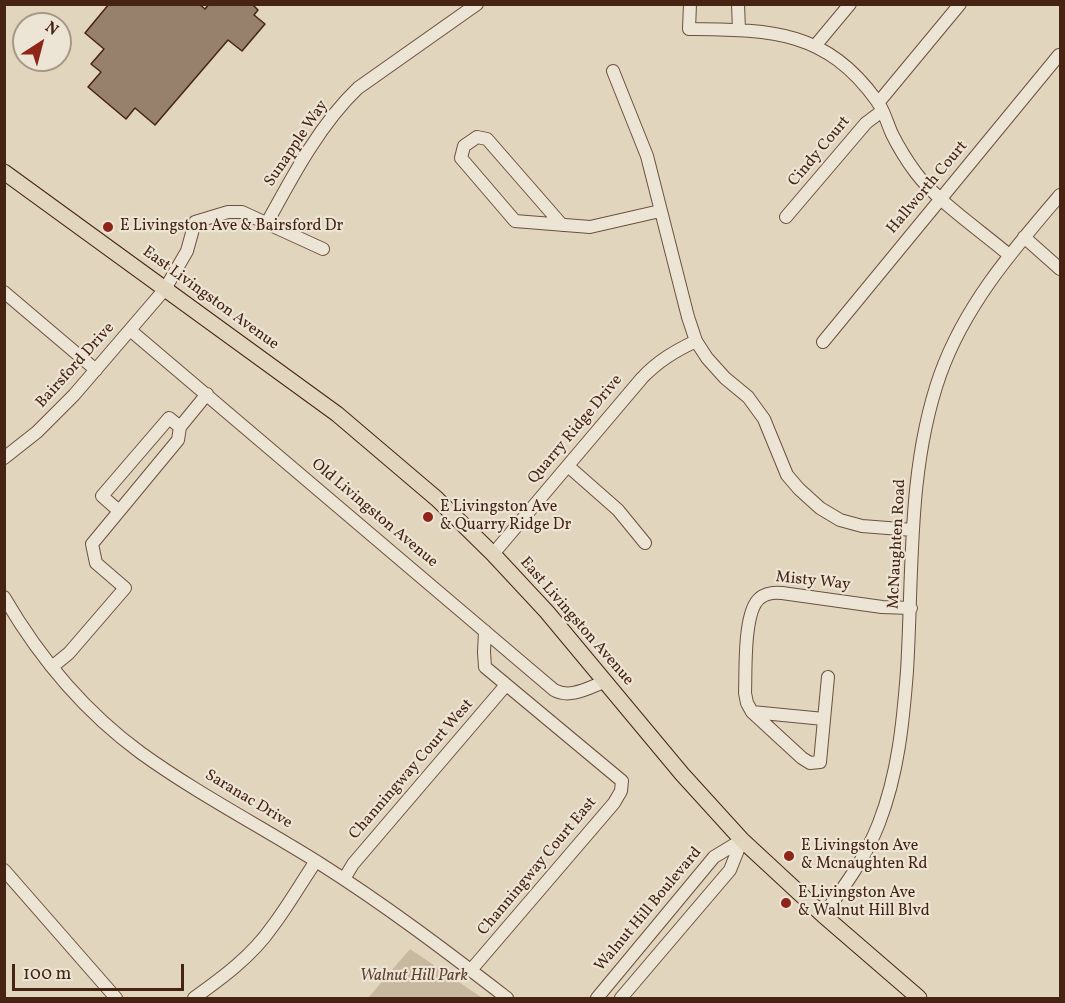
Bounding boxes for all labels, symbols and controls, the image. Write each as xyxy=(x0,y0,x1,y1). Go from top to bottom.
north arrow xyxy=(12,12,72,72)
text: N xyxy=(40,17,63,41)
street label: Sunapple Way xyxy=(261,97,333,191)
street label: Cindy Court xyxy=(785,113,855,191)
street label: Hallworth Court xyxy=(883,138,973,238)
place label: E Livingston Ave & Bairsford Dr xyxy=(120,217,343,237)
marker: E Livingston Ave & Bairsford Dr xyxy=(101,220,115,234)
street label: East Livingston Avenue xyxy=(138,243,282,355)
street label: Bairsford Drive xyxy=(33,319,119,413)
street label: Quarry Ridge Drive xyxy=(525,371,627,489)
street label: Old Livingston Avenue xyxy=(307,455,441,573)
street label: McNaughten Road xyxy=(885,478,911,610)
place label: E Livingston Ave & Quarry Ridge Dr xyxy=(440,498,571,536)
marker: E Livingston Ave & Quarry Ridge Dr xyxy=(421,510,435,524)
street label: East Livingston Avenue xyxy=(515,554,637,690)
street label: Misty Way xyxy=(775,569,851,595)
street label: Channingway Court West xyxy=(346,696,478,844)
street label: Saranac Drive xyxy=(201,766,295,834)
street label: Channingway Court East xyxy=(474,794,602,940)
place label: E Livingston Ave & Mcnaughten Rd xyxy=(801,837,927,875)
street label: Walnut Hill Boulevard xyxy=(591,844,707,976)
marker: E Livingston Ave & Mcnaughten Rd xyxy=(782,849,796,863)
place label: E Livingston Ave & Walnut Hill Blvd xyxy=(798,884,930,922)
marker: E Livingston Ave & Walnut Hill Blvd xyxy=(779,896,793,910)
scale bar xyxy=(15,952,188,990)
text: 100 m xyxy=(23,962,72,987)
park label: Walnut Hill Park xyxy=(360,967,468,987)

